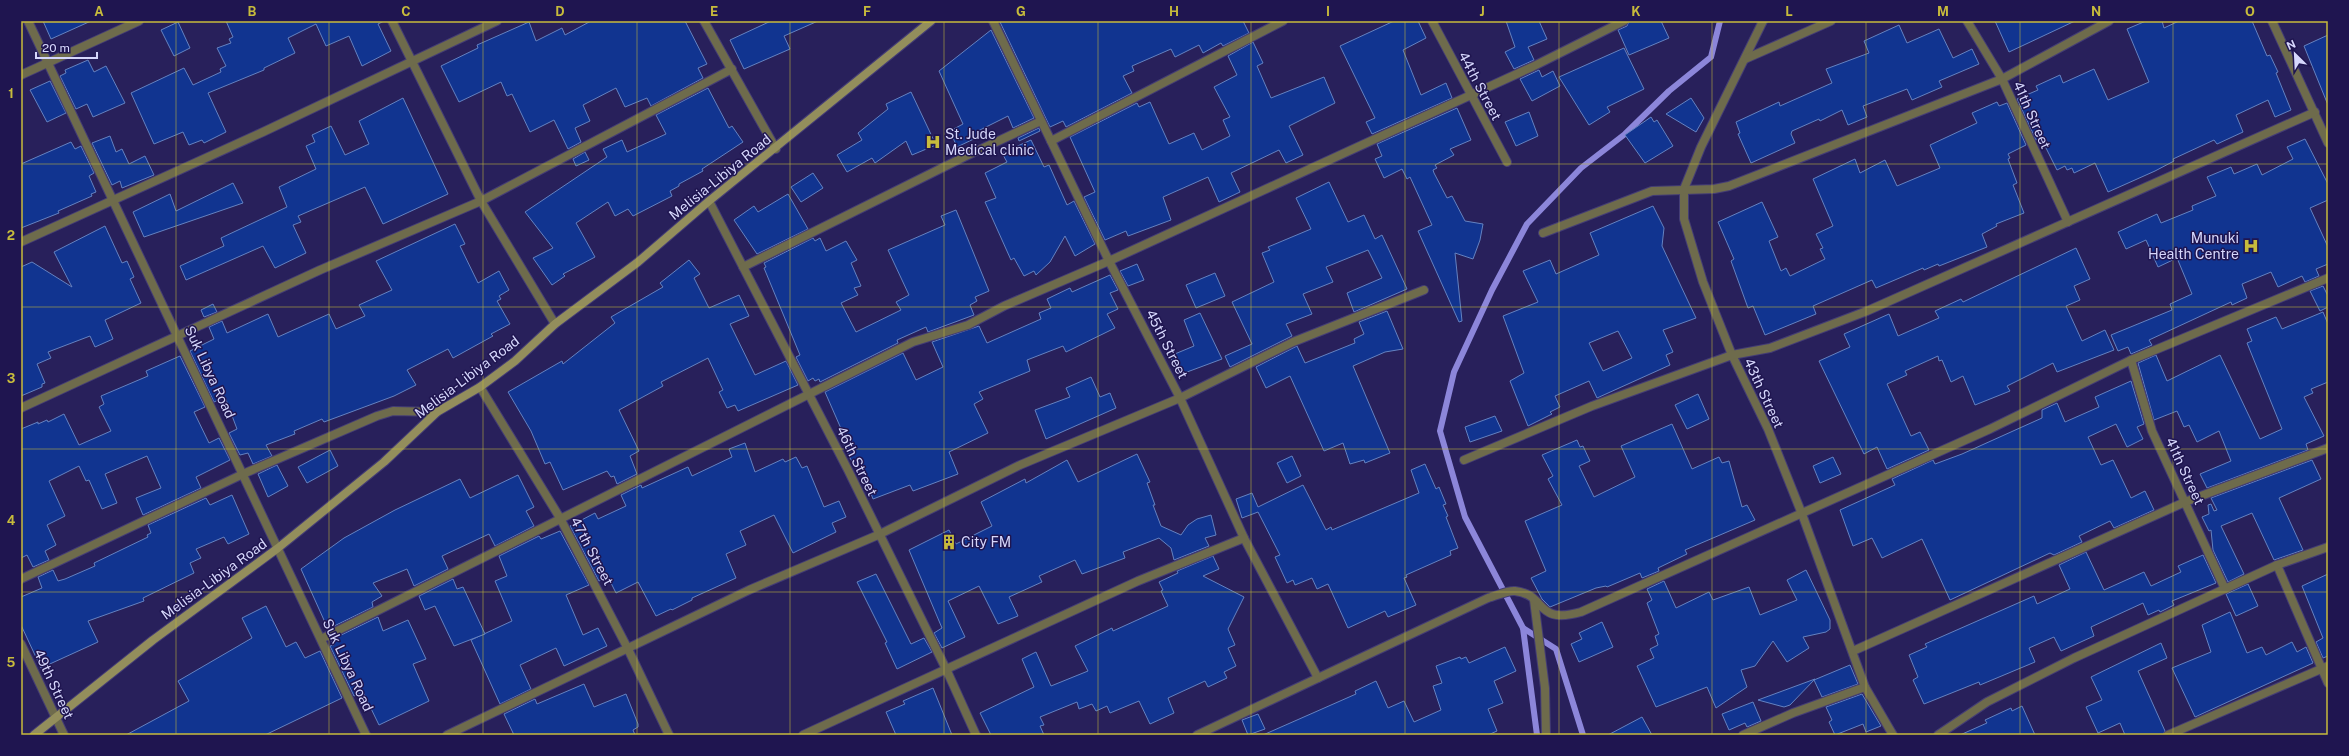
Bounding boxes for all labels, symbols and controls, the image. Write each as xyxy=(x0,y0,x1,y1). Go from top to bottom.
text: A xyxy=(94,4,104,19)
text: B xyxy=(248,4,257,19)
text: C xyxy=(401,4,411,19)
text: D xyxy=(555,4,565,19)
text: E xyxy=(710,4,718,19)
text: F xyxy=(863,4,871,19)
text: G xyxy=(1016,4,1026,19)
text: H xyxy=(1169,4,1179,19)
text: I xyxy=(1326,4,1330,19)
text: J xyxy=(1479,4,1485,19)
text: K xyxy=(1631,4,1641,19)
text: L xyxy=(1785,4,1793,19)
text: M xyxy=(1937,4,1949,19)
text: N xyxy=(2091,4,2101,19)
text: O xyxy=(2245,4,2255,19)
scale bar xyxy=(36,34,97,60)
north arrow xyxy=(2275,34,2315,74)
text: N xyxy=(2285,38,2297,52)
text: 20 m xyxy=(42,41,70,55)
street label: 44th Street xyxy=(1455,49,1505,123)
street label: 41th Street xyxy=(2010,79,2054,151)
text: 1 xyxy=(8,86,14,101)
place label: St. Jude Medical clinic xyxy=(945,126,1034,158)
street label: Melisia-Libiya Road xyxy=(666,131,774,223)
hospital icon: St. Jude Medical clinic xyxy=(924,133,942,151)
text: 2 xyxy=(7,228,15,243)
place label: Munuki Health Centre xyxy=(2148,230,2239,262)
hospital icon: Munuki Health Centre xyxy=(2242,237,2260,255)
street label: 45th Street xyxy=(1143,307,1191,381)
street label: Suk Libya Road xyxy=(182,323,238,421)
street label: Melisia-Libiya Road xyxy=(412,333,522,421)
street label: 43th Street xyxy=(1741,355,1787,431)
text: 3 xyxy=(7,371,16,386)
street label: 46th Street xyxy=(833,424,881,498)
street label: 41th Street xyxy=(2162,435,2208,507)
text: 4 xyxy=(7,513,16,528)
street label: 47th Street xyxy=(567,514,617,588)
building icon: City FM xyxy=(940,533,958,551)
place label: City FM xyxy=(961,534,1011,550)
street label: Melisia-Libiya Road xyxy=(158,535,270,623)
street label: Suk Libya Road xyxy=(320,616,376,714)
street label: 49th Street xyxy=(31,646,77,722)
text: 5 xyxy=(7,655,16,670)

